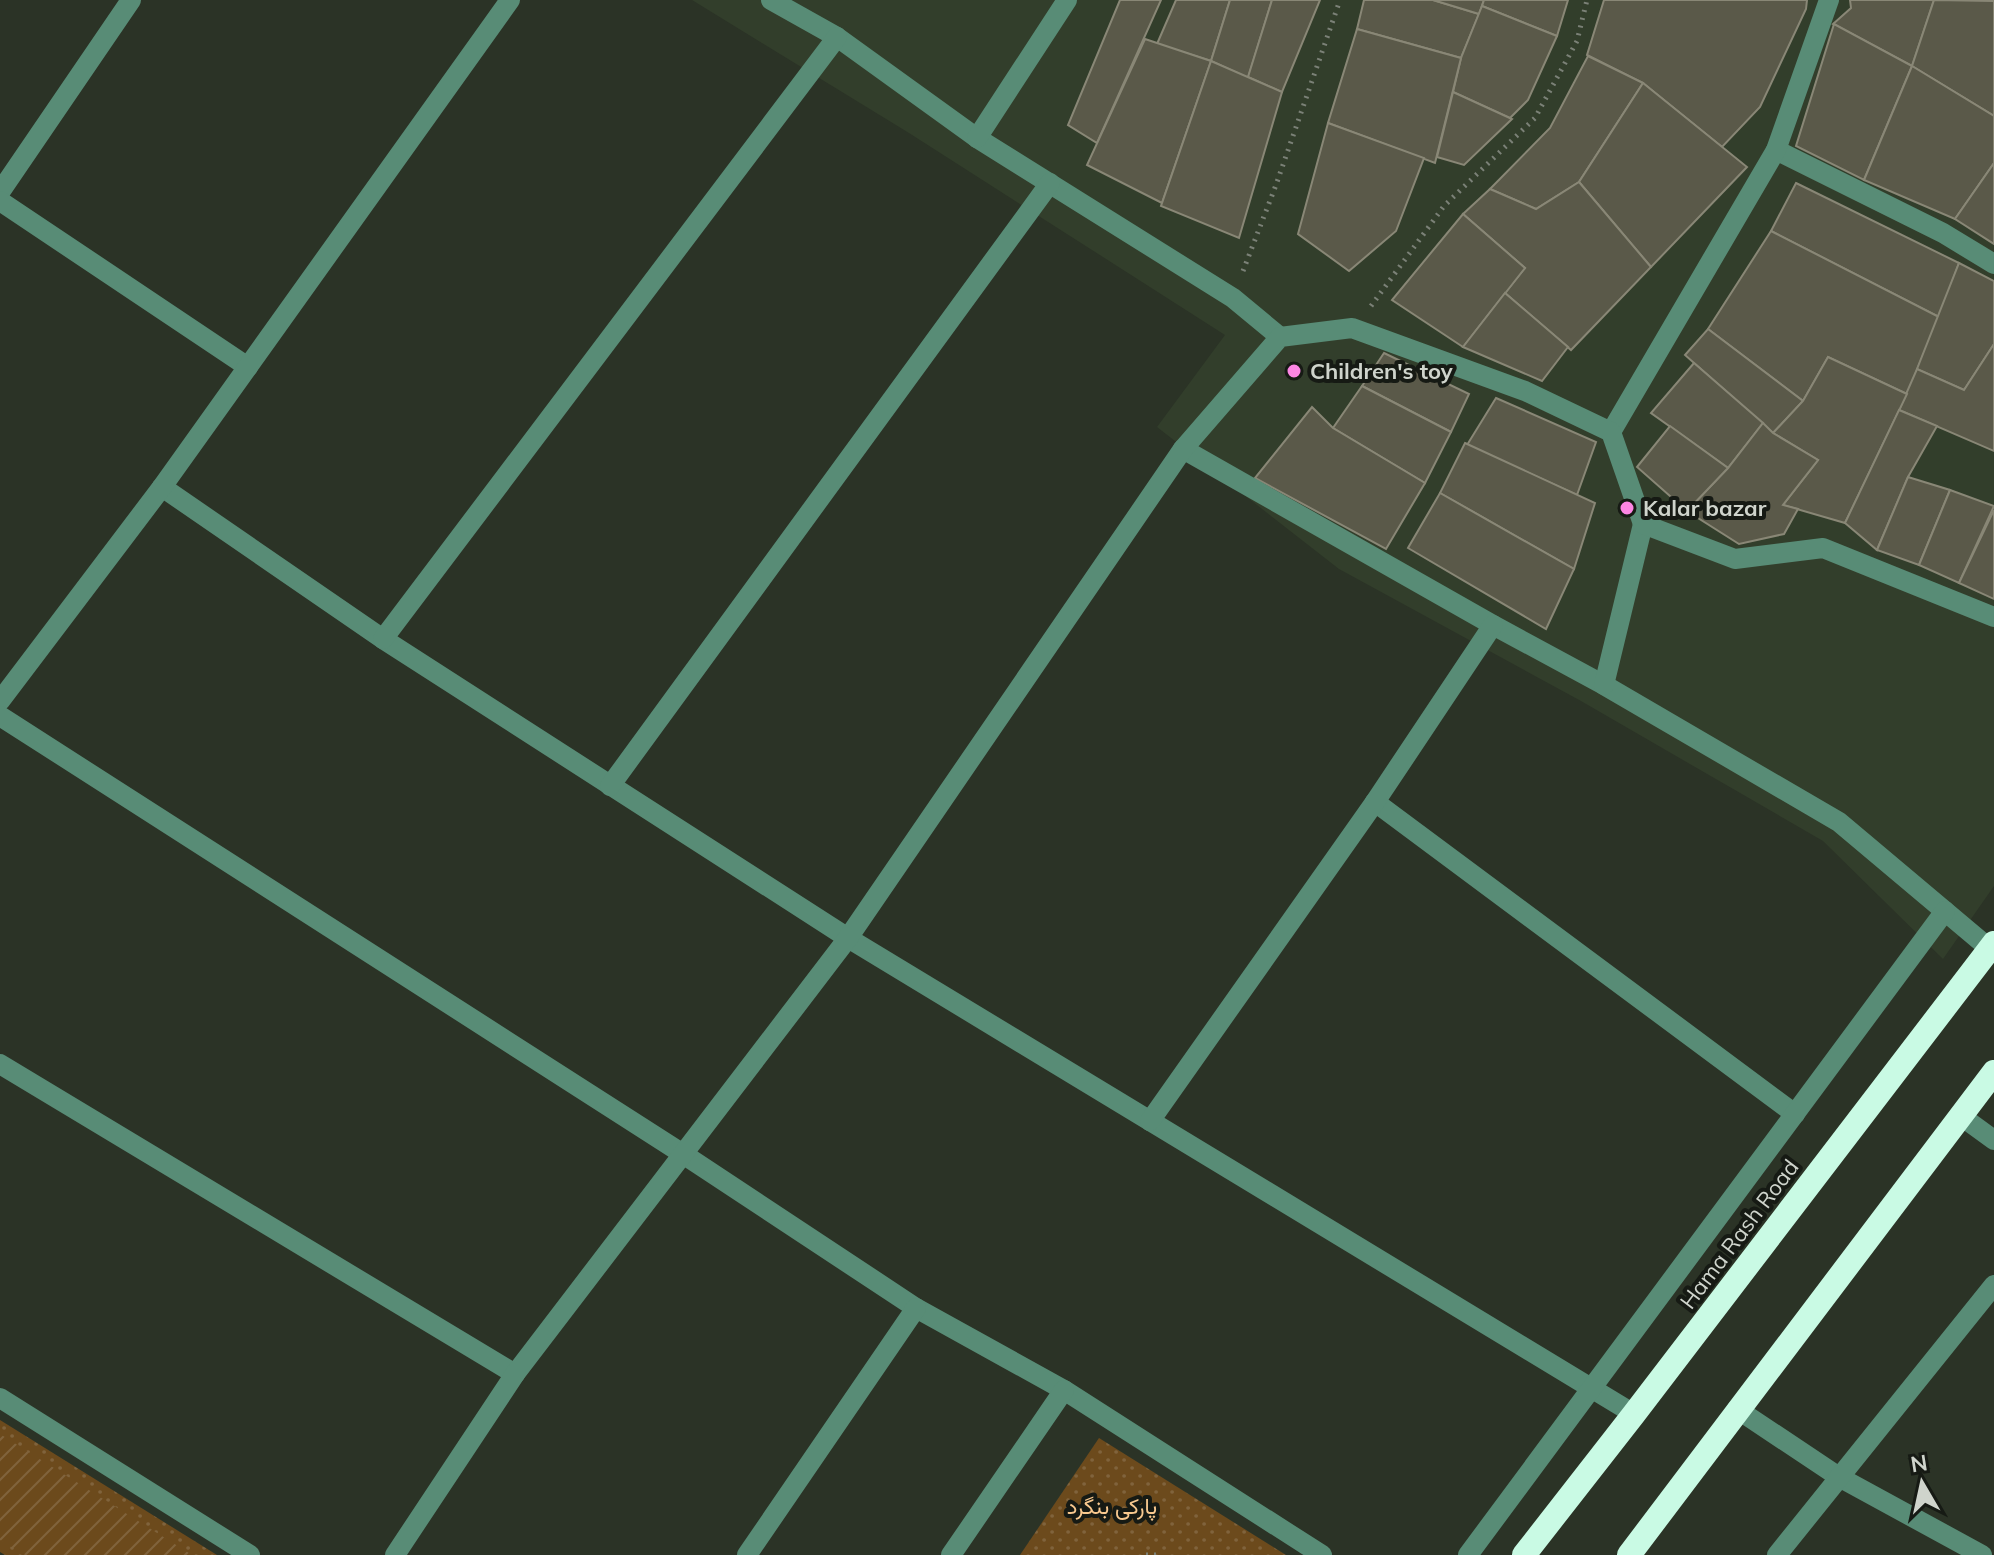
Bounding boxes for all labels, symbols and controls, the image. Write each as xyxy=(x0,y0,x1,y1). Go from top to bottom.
place label: Children's toy xyxy=(1310,357,1453,385)
marker: Children's toy xyxy=(1285,362,1303,380)
place label: Kalar bazar xyxy=(1643,494,1767,522)
marker: Kalar bazar xyxy=(1618,499,1636,517)
street label: Hama Rash Road xyxy=(1674,1154,1804,1314)
north arrow xyxy=(1882,1443,1962,1523)
text: N xyxy=(1908,1448,1929,1478)
park label: پارکی بنگرد xyxy=(1067,1492,1157,1521)

